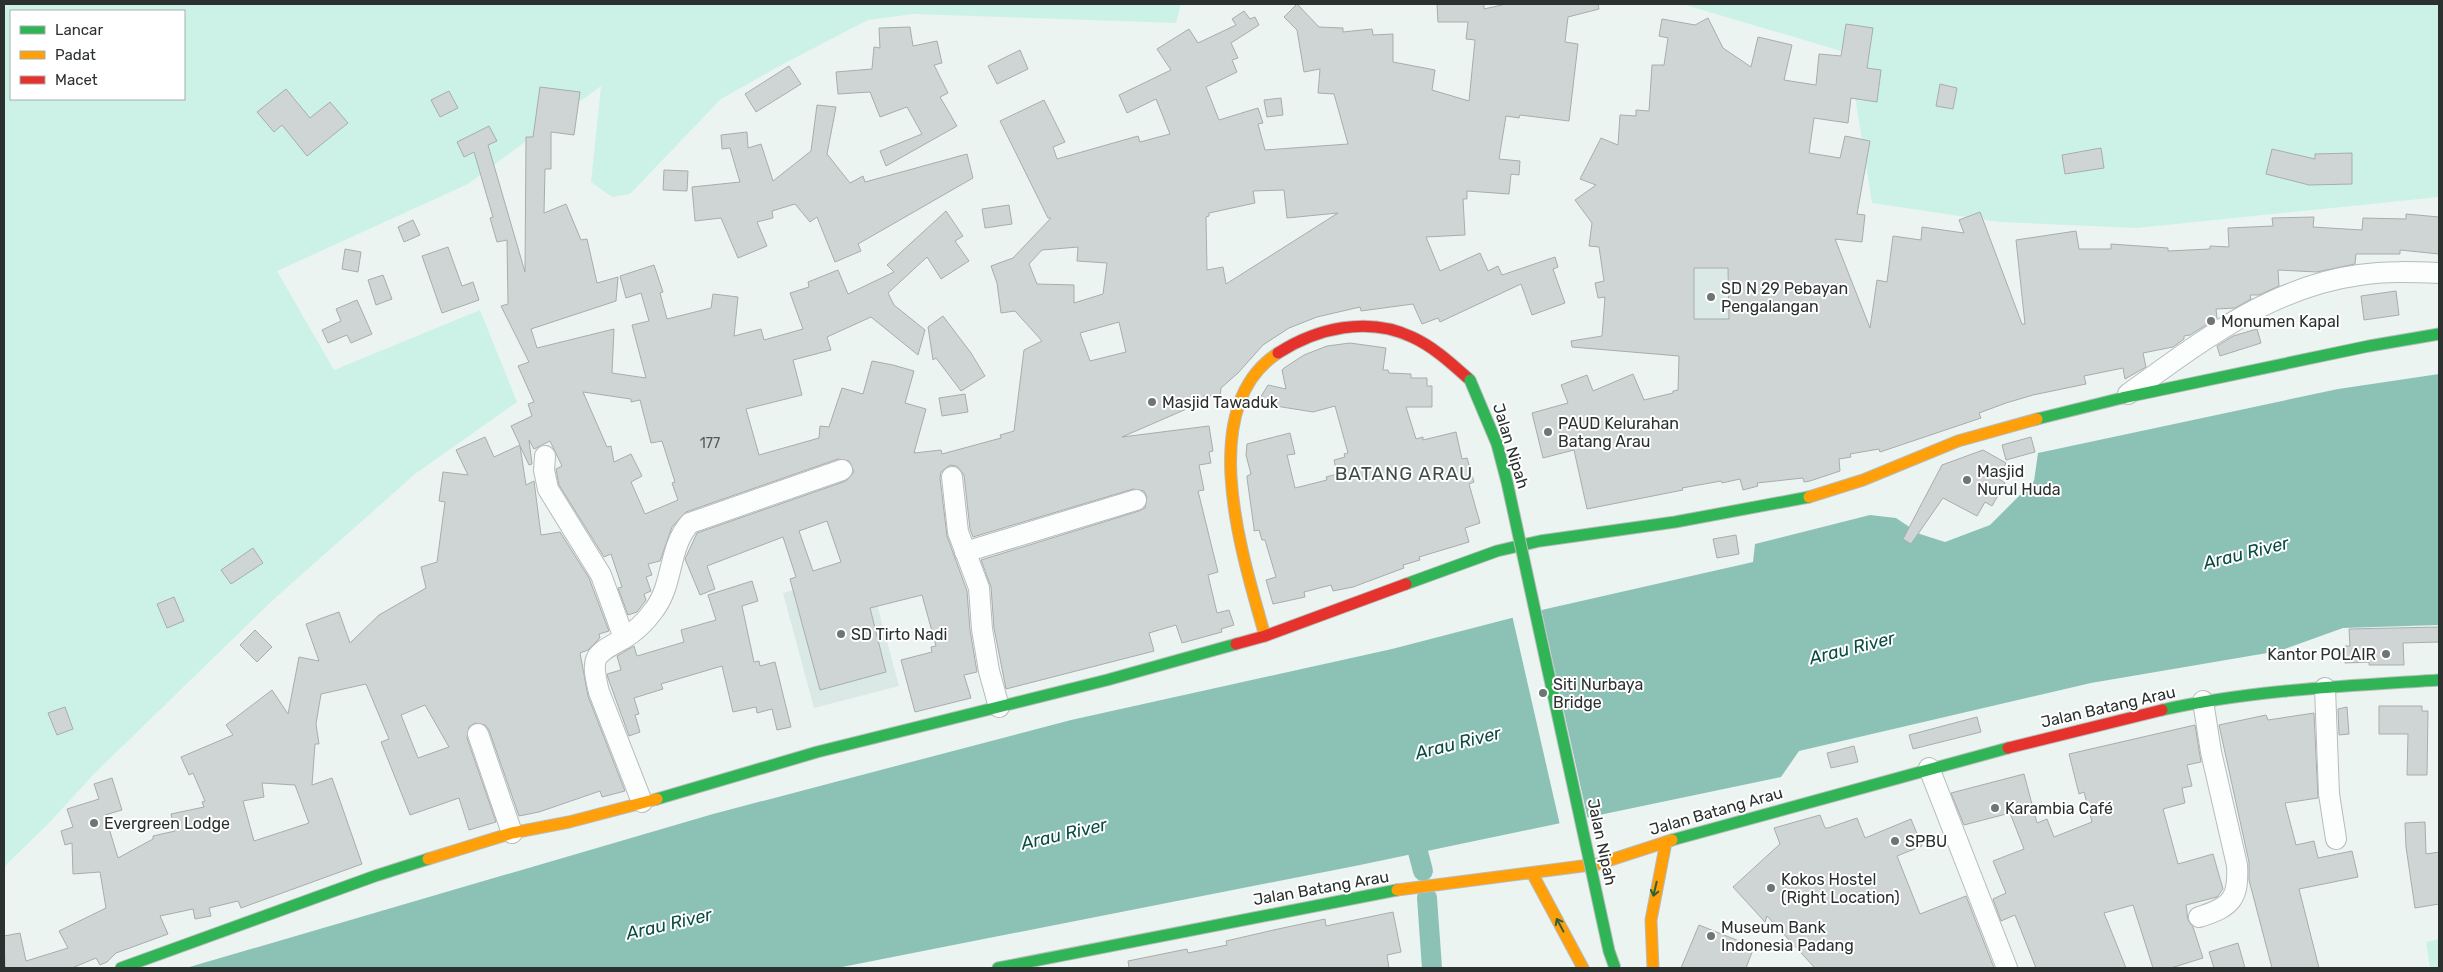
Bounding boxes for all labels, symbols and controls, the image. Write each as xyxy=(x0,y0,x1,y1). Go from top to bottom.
legend xyxy=(10,10,185,100)
text: Lancar xyxy=(55,21,103,39)
text: Padat xyxy=(55,46,96,64)
text: Macet xyxy=(55,71,98,89)
place label: SD N 29 Pebayan Pengalangan xyxy=(1721,279,1848,316)
marker: SD N 29 Pebayan Pengalangan xyxy=(1705,291,1717,303)
place label: Monumen Kapal xyxy=(2221,312,2340,331)
marker: Monumen Kapal xyxy=(2205,315,2217,327)
place label: Masjid Tawaduk xyxy=(1162,393,1279,412)
marker: Masjid Tawaduk xyxy=(1146,396,1158,408)
street label: Jalan Nipah xyxy=(1489,401,1533,491)
place label: PAUD Kelurahan Batang Arau xyxy=(1558,414,1679,451)
marker: PAUD Kelurahan Batang Arau xyxy=(1542,426,1554,438)
house number: 177 xyxy=(700,435,720,452)
district label: BATANG ARAU xyxy=(1335,462,1473,485)
place label: Masjid Nurul Huda xyxy=(1977,462,2061,499)
marker: Masjid Nurul Huda xyxy=(1961,474,1973,486)
water label: Arau River xyxy=(2200,531,2292,575)
place label: SD Tirto Nadi xyxy=(851,625,947,644)
water label: Arau River xyxy=(1806,626,1898,670)
marker: SD Tirto Nadi xyxy=(835,628,847,640)
place label: Kantor POLAIR xyxy=(2267,645,2376,664)
marker: Kantor POLAIR xyxy=(2380,648,2392,660)
place label: Siti Nurbaya Bridge xyxy=(1553,675,1643,712)
street label: Jalan Batang Arau xyxy=(2039,682,2177,732)
marker: Siti Nurbaya Bridge xyxy=(1537,687,1549,699)
water label: Arau River xyxy=(1412,721,1504,765)
street label: Jalan Batang Arau xyxy=(1647,783,1785,839)
street label: Jalan Nipah xyxy=(1584,797,1620,887)
place label: Karambia Café xyxy=(2005,799,2113,818)
marker: Karambia Café xyxy=(1989,802,2001,814)
water label: Arau River xyxy=(1018,813,1110,855)
place label: Evergreen Lodge xyxy=(104,814,230,833)
marker: Evergreen Lodge xyxy=(88,817,100,829)
place label: SPBU xyxy=(1905,832,1947,851)
marker: SPBU xyxy=(1889,835,1901,847)
street label: Jalan Batang Arau xyxy=(1252,867,1390,909)
place label: Kokos Hostel (Right Location) xyxy=(1781,870,1900,907)
one-way arrow xyxy=(1650,880,1659,896)
marker: Kokos Hostel (Right Location) xyxy=(1765,882,1777,894)
water label: Arau River xyxy=(623,903,715,945)
one-way arrow xyxy=(1555,918,1564,933)
place label: Museum Bank Indonesia Padang xyxy=(1721,918,1854,955)
marker: Museum Bank Indonesia Padang xyxy=(1705,930,1717,942)

